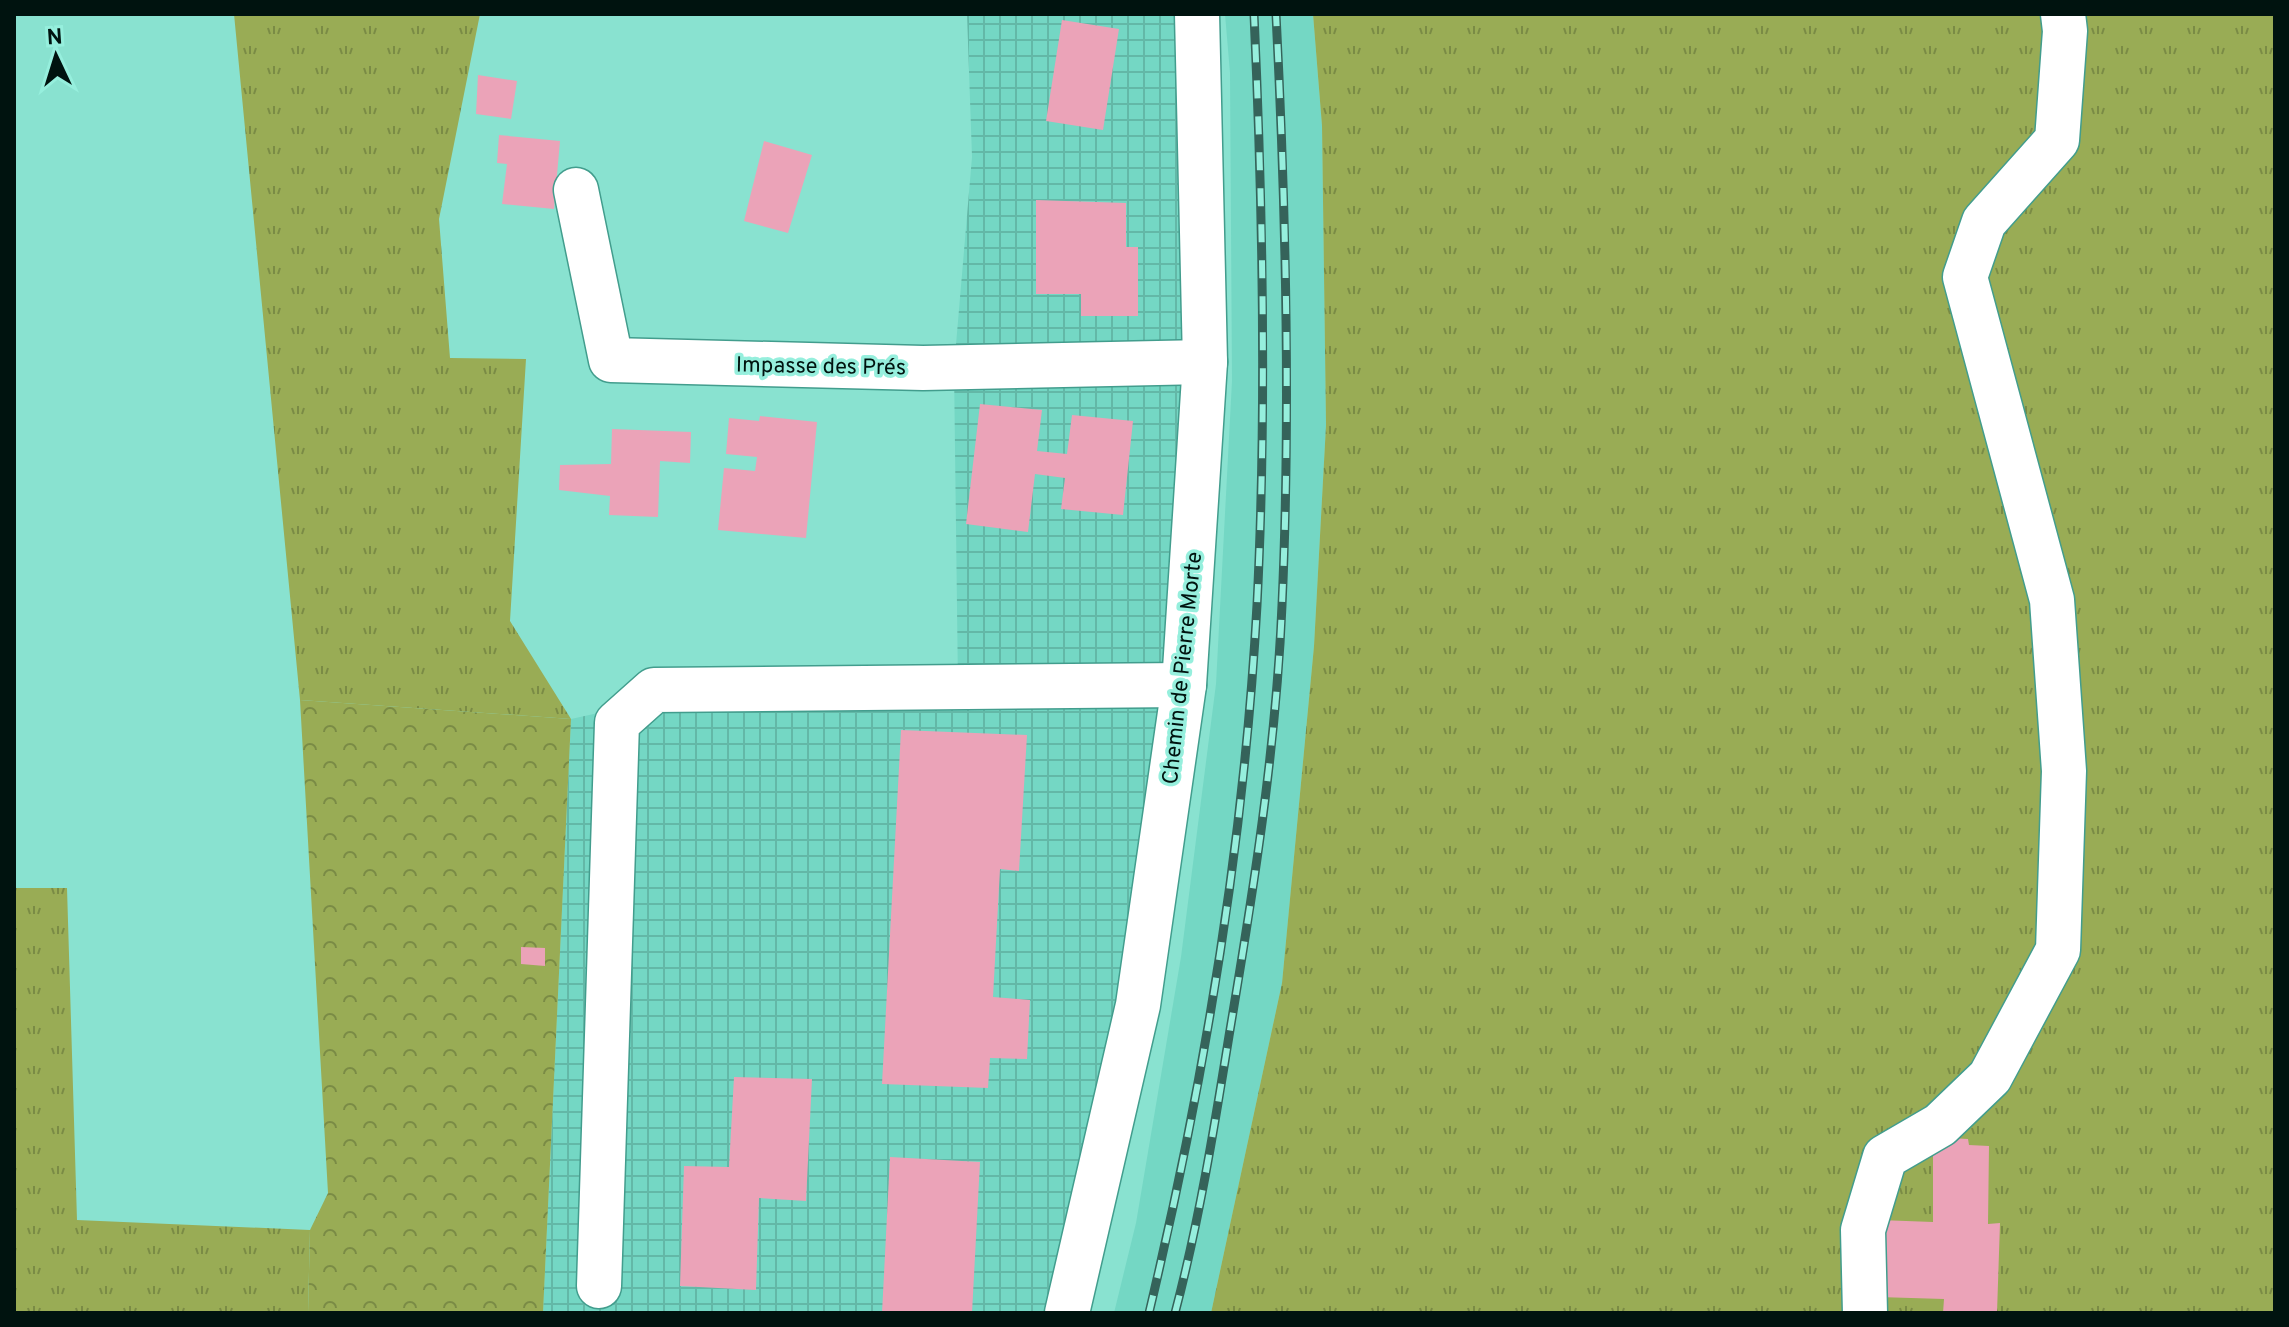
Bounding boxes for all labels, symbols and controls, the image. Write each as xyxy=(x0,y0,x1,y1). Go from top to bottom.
north arrow xyxy=(16,16,96,96)
text: N xyxy=(46,25,64,53)
street label: Impasse des Prés xyxy=(736,353,906,382)
street label: Chemin de Pierre Morte xyxy=(1158,551,1209,786)

